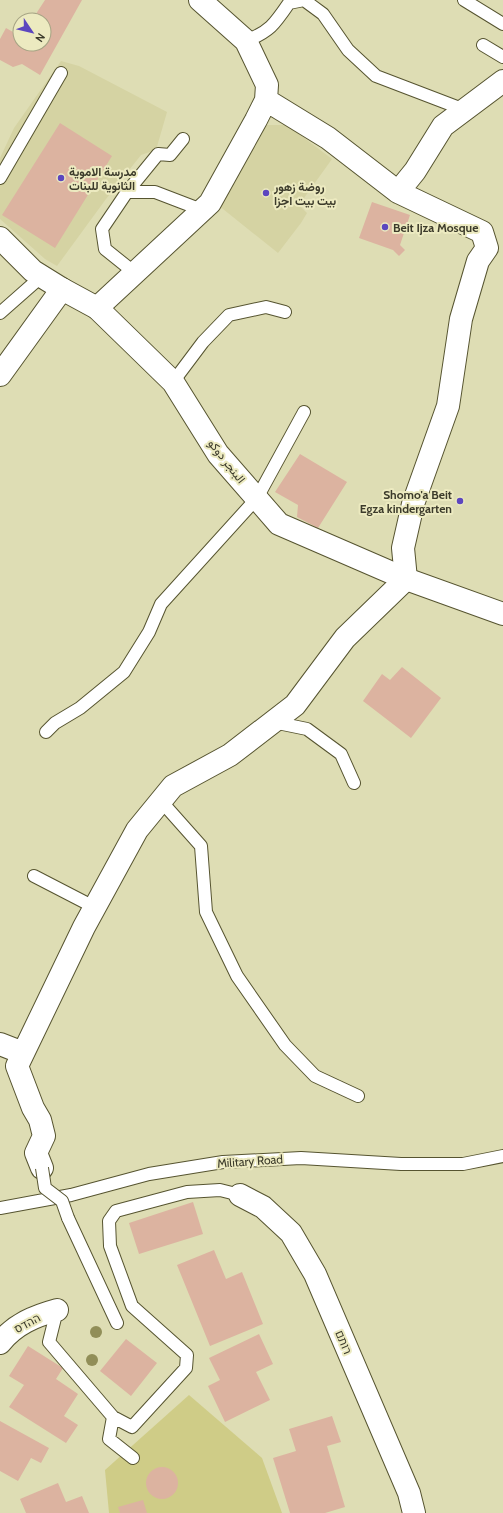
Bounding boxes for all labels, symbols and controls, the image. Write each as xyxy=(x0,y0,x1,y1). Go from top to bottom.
north arrow xyxy=(12,12,52,52)
text: N xyxy=(32,31,48,45)
place label: مدرسة الاموية الثانوية للبنات xyxy=(69,164,137,194)
marker: مدرسة الاموية الثانوية للبنات xyxy=(56,173,66,183)
place label: روضة زهور بيت بيت اجزا xyxy=(273,179,337,209)
marker: روضة زهور بيت بيت اجزا xyxy=(261,188,271,198)
place label: Beit Ijza Mosque xyxy=(393,220,478,235)
marker: Beit Ijza Mosque xyxy=(380,222,390,232)
street label: البنجر دوكو xyxy=(204,436,249,487)
place label: Shomo'a Beit Egza kindergarten xyxy=(360,487,452,516)
marker: Shomo'a Beit Egza kindergarten xyxy=(455,496,465,506)
street label: Military Road xyxy=(217,1151,283,1171)
street label: ההדס xyxy=(11,1310,43,1336)
street label: רותם xyxy=(332,1328,356,1356)

